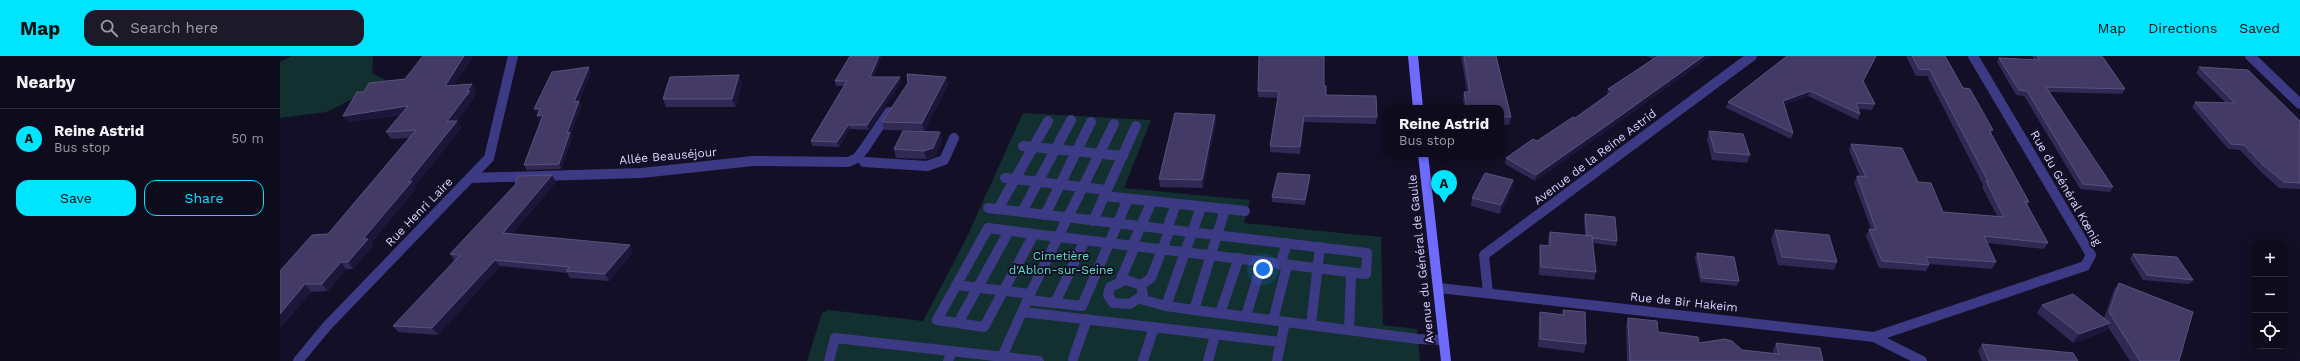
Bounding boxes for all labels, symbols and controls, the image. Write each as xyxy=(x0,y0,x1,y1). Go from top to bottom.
search box xyxy=(84,10,364,46)
text: Map xyxy=(20,17,60,40)
icon: search xyxy=(98,17,120,39)
text: Search here xyxy=(130,19,218,37)
text: Map xyxy=(2098,20,2126,36)
text: Directions xyxy=(2148,20,2217,36)
text: Saved xyxy=(2239,20,2280,36)
text: Nearby xyxy=(16,72,75,92)
popup xyxy=(1384,105,1504,157)
street label: Avenue de la Reine Astrid xyxy=(1531,106,1659,208)
text: Reine Astrid xyxy=(1399,115,1489,133)
text: Reine Astrid xyxy=(54,122,144,140)
street label: Rue du Général Kœnig xyxy=(2027,128,2105,248)
text: A xyxy=(25,131,33,146)
text: 50 m xyxy=(232,131,264,146)
text: Bus stop xyxy=(1399,133,1455,148)
text: Bus stop xyxy=(54,140,110,155)
street label: Allée Beauséjour xyxy=(619,145,718,167)
pin: A xyxy=(1431,170,1457,203)
street label: Avenue du Général de Gaulle xyxy=(1405,174,1437,344)
street label: Rue Henri Laire xyxy=(383,175,455,249)
button: Save xyxy=(16,180,136,216)
button: Share xyxy=(144,180,264,216)
map controls xyxy=(2252,241,2288,349)
button: + xyxy=(2252,241,2288,277)
park label: Cimetière d'Ablon-sur-Seine xyxy=(1009,249,1113,277)
your location xyxy=(1253,259,1273,279)
button: − xyxy=(2252,277,2288,313)
street label: Rue de Bir Hakeim xyxy=(1629,289,1739,315)
button: locate xyxy=(2252,313,2288,349)

